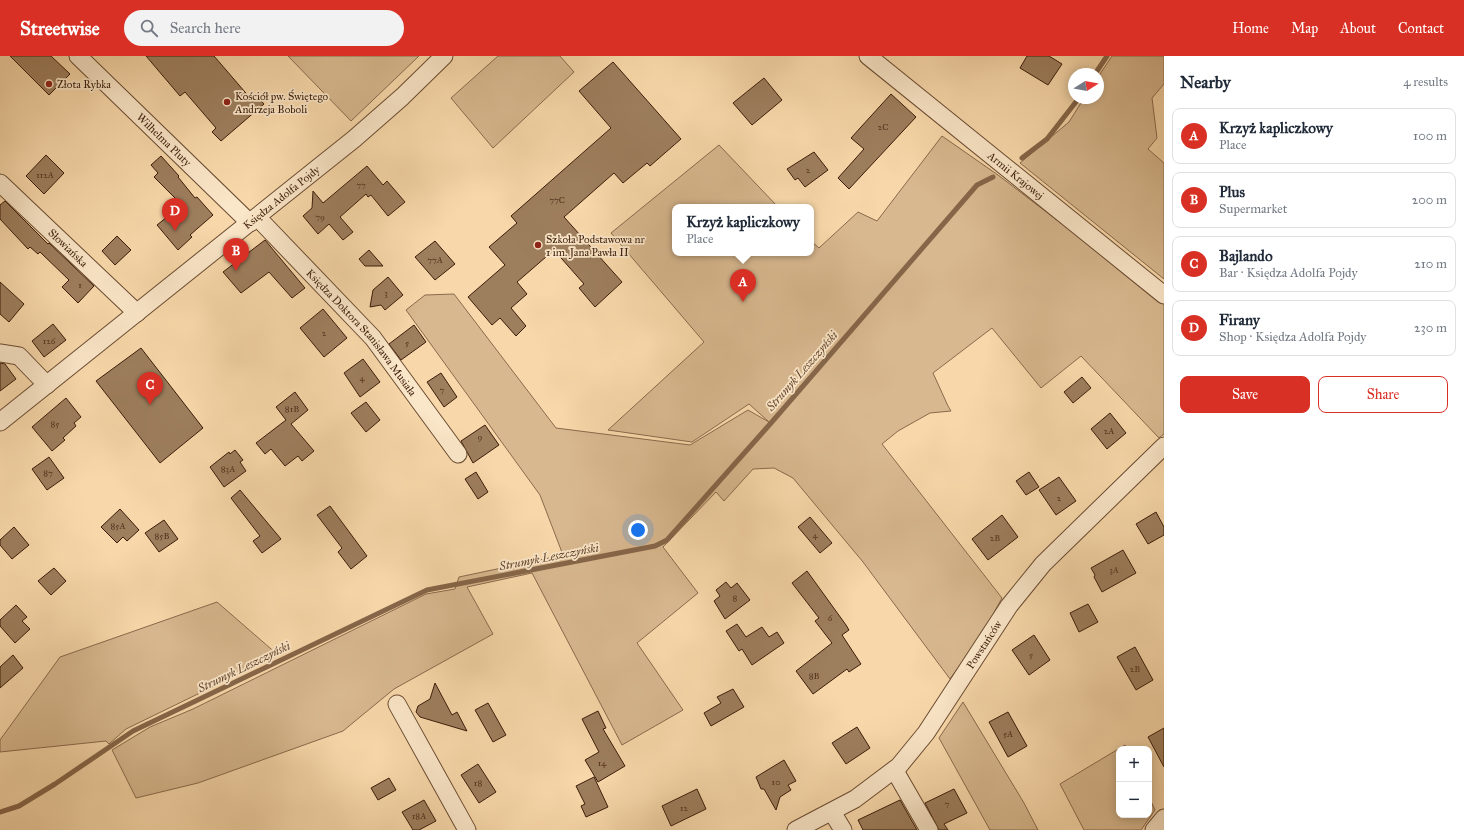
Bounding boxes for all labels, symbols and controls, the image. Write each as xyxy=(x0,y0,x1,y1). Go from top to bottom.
search box xyxy=(124,10,404,46)
text: Streetwise xyxy=(20,17,100,40)
icon: search xyxy=(138,17,160,39)
text: Search here xyxy=(170,19,241,37)
text: Home xyxy=(1232,20,1269,37)
text: Map xyxy=(1291,20,1318,37)
text: About xyxy=(1340,20,1376,37)
text: Contact xyxy=(1398,20,1444,37)
north arrow xyxy=(1068,68,1104,104)
text: Nearby xyxy=(1180,72,1231,93)
text: 4 results xyxy=(1403,74,1448,90)
place label: Złota Rybka xyxy=(57,78,111,91)
marker: Złota Rybka xyxy=(44,79,54,89)
place label: Kościół pw. Świętego Andrzeja Boboli xyxy=(234,89,329,116)
marker: Kościół pw. Świętego Andrzeja Boboli xyxy=(222,97,232,107)
street label: Wilhelma Pluty xyxy=(134,111,194,170)
text: Krzyż kapliczkowy xyxy=(1219,119,1333,137)
house number: 2C xyxy=(878,121,888,132)
text: A xyxy=(1190,128,1198,144)
text: 100 m xyxy=(1413,128,1447,144)
text: Place xyxy=(1219,137,1246,153)
street label: Armii Krajowej xyxy=(984,149,1046,202)
street label: Księdza Adolfa Pojdy xyxy=(241,163,323,232)
house number: 2 xyxy=(806,164,811,175)
house number: 112A xyxy=(36,169,54,180)
house number: 77 xyxy=(356,179,366,190)
text: Plus xyxy=(1219,183,1245,201)
text: B xyxy=(1190,192,1198,208)
text: 200 m xyxy=(1412,192,1447,208)
house number: 77C xyxy=(549,194,565,205)
pin: D xyxy=(162,198,188,231)
text: Supermarket xyxy=(1219,201,1287,217)
popup xyxy=(672,204,814,256)
house number: 79 xyxy=(315,211,325,222)
text: Krzyż kapliczkowy xyxy=(686,213,800,231)
street label: Słowiańska xyxy=(45,226,91,270)
text: Place xyxy=(686,231,713,247)
place label: Szkoła Podstawowa nr 1 im. Jana Pawła II xyxy=(546,233,645,260)
pin: B xyxy=(223,238,249,271)
marker: Szkoła Podstawowa nr 1 im. Jana Pawła II xyxy=(533,240,543,250)
text: Bajlando xyxy=(1219,247,1273,265)
house number: 77A xyxy=(427,254,443,265)
text: C xyxy=(1190,256,1198,272)
text: 210 m xyxy=(1414,256,1447,272)
text: Bar · Księdza Adolfa Pojdy xyxy=(1219,265,1358,281)
street label: Księdza Doktora Stanisława Musiała xyxy=(303,267,419,399)
pin: A xyxy=(730,269,756,302)
house number: 1 xyxy=(78,279,82,290)
house number: 3 xyxy=(384,287,388,298)
text: Firany xyxy=(1219,311,1260,329)
text: D xyxy=(1189,320,1199,336)
text: 230 m xyxy=(1414,320,1447,336)
house number: 2 xyxy=(322,327,327,338)
water label: Strumyk Leszczyński xyxy=(763,328,841,415)
text: Shop · Księdza Adolfa Pojdy xyxy=(1219,329,1366,345)
house number: 126 xyxy=(43,335,56,346)
house number: 5 xyxy=(405,337,410,348)
pin: C xyxy=(137,372,163,405)
house number: 4 xyxy=(359,372,365,383)
button: Save xyxy=(1180,376,1310,413)
button: Share xyxy=(1318,376,1448,413)
house number: 7 xyxy=(440,384,445,395)
house number: 81B xyxy=(285,403,299,414)
house number: 85 xyxy=(51,418,60,429)
house number: 2A xyxy=(1104,425,1114,436)
house number: 9 xyxy=(478,431,483,442)
house number: 83A xyxy=(221,463,235,474)
house number: 87 xyxy=(43,467,53,478)
house number: 2 xyxy=(1057,492,1062,503)
house number: 85A xyxy=(110,520,126,531)
your location xyxy=(628,520,648,540)
house number: 4 xyxy=(812,529,818,540)
house number: 85B xyxy=(155,530,170,541)
house number: 2B xyxy=(990,532,1000,543)
water label: Strumyk Leszczyński xyxy=(497,540,601,574)
house number: 3A xyxy=(1109,564,1119,575)
house number: 8 xyxy=(733,592,738,603)
house number: 6 xyxy=(828,612,833,623)
street label: Powstańców xyxy=(964,618,1005,671)
water label: Strumyk Leszczyński xyxy=(195,638,293,696)
house number: 5 xyxy=(1029,649,1034,660)
house number: 2B xyxy=(1130,663,1140,674)
house number: 8B xyxy=(809,670,819,681)
house number: 5A xyxy=(1003,728,1013,739)
map controls xyxy=(1116,746,1152,818)
button: + xyxy=(1116,746,1152,782)
house number: 14 xyxy=(598,757,607,768)
house number: 10 xyxy=(772,776,780,787)
house number: 18 xyxy=(474,777,482,788)
button: − xyxy=(1116,782,1152,818)
house number: 7 xyxy=(945,798,950,809)
house number: 12 xyxy=(680,802,689,813)
house number: 18A xyxy=(412,810,426,821)

